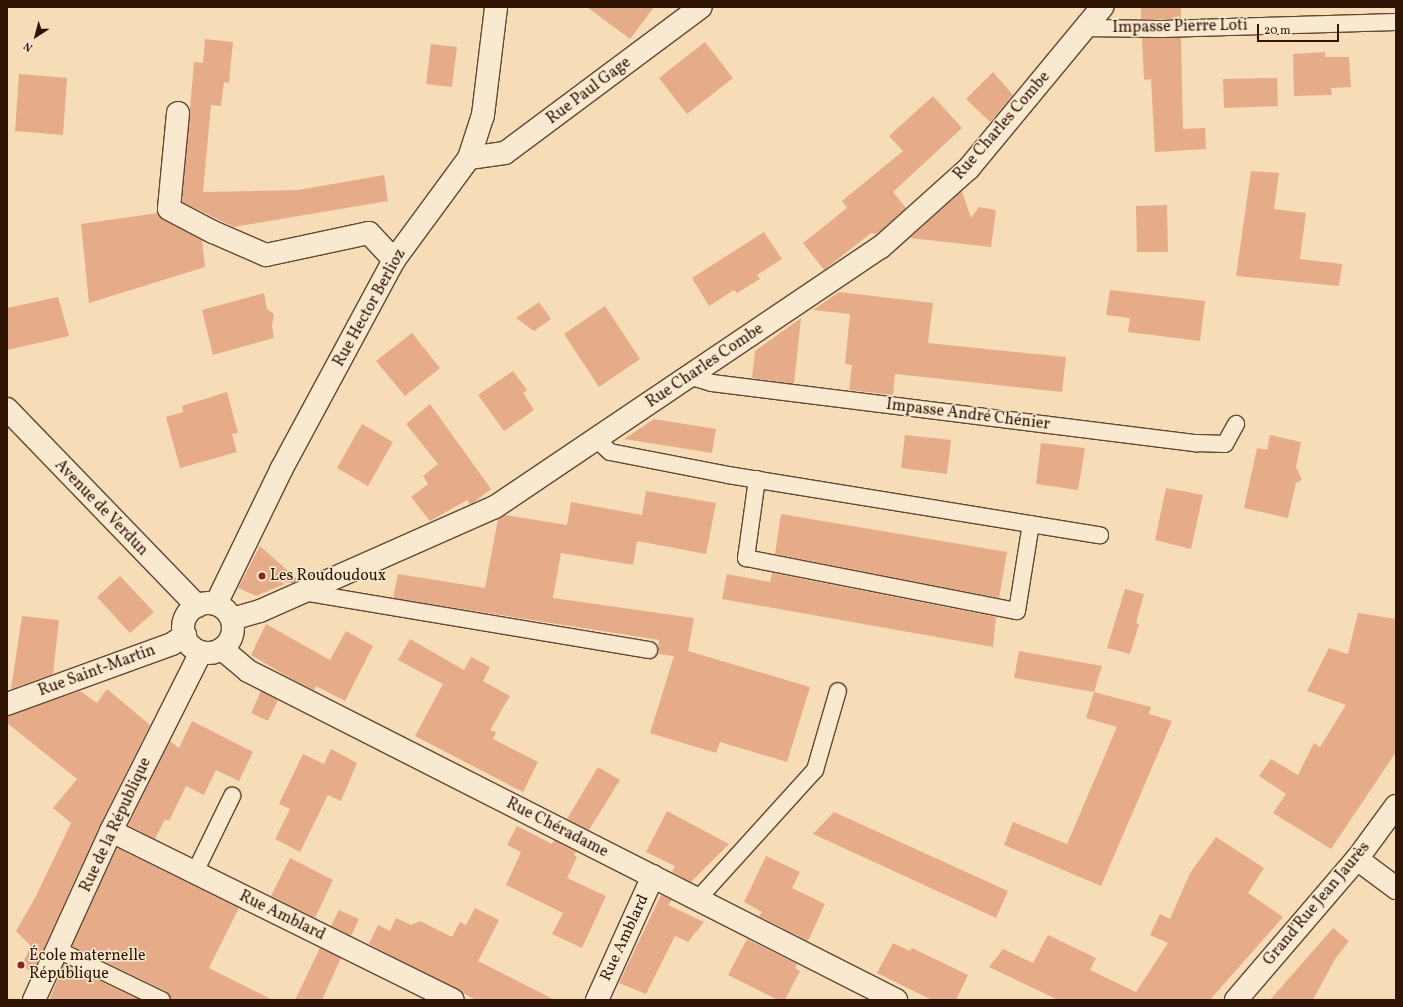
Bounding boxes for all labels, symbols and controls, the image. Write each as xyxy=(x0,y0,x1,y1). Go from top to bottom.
north arrow xyxy=(16,16,56,56)
street label: Impasse Pierre Loti xyxy=(1112,16,1248,38)
scale bar xyxy=(1259,16,1341,42)
text: 20 m xyxy=(1264,23,1291,39)
text: N xyxy=(21,38,36,55)
street label: Rue Paul Gage xyxy=(543,53,635,129)
street label: Rue Charles Combe xyxy=(950,68,1054,184)
street label: Rue Hector Berlioz xyxy=(330,246,410,370)
street label: Rue Charles Combe xyxy=(643,320,767,412)
street label: Impasse André Chénier xyxy=(885,395,1051,435)
street label: Avenue de Verdun xyxy=(50,456,152,560)
place label: Les Roudoudoux xyxy=(270,566,386,586)
marker: Les Roudoudoux xyxy=(257,571,267,581)
street label: Rue Saint-Martin xyxy=(36,641,158,701)
street label: Rue de la République xyxy=(76,755,156,895)
street label: Rue Chéradame xyxy=(503,794,611,862)
street label: Grand'Rue Jean Jaurès xyxy=(1260,838,1374,970)
street label: Rue Amblard xyxy=(236,887,328,945)
street label: Rue Amblard xyxy=(597,892,653,984)
place label: École maternelle République xyxy=(29,946,146,984)
marker: École maternelle République xyxy=(16,960,26,970)

